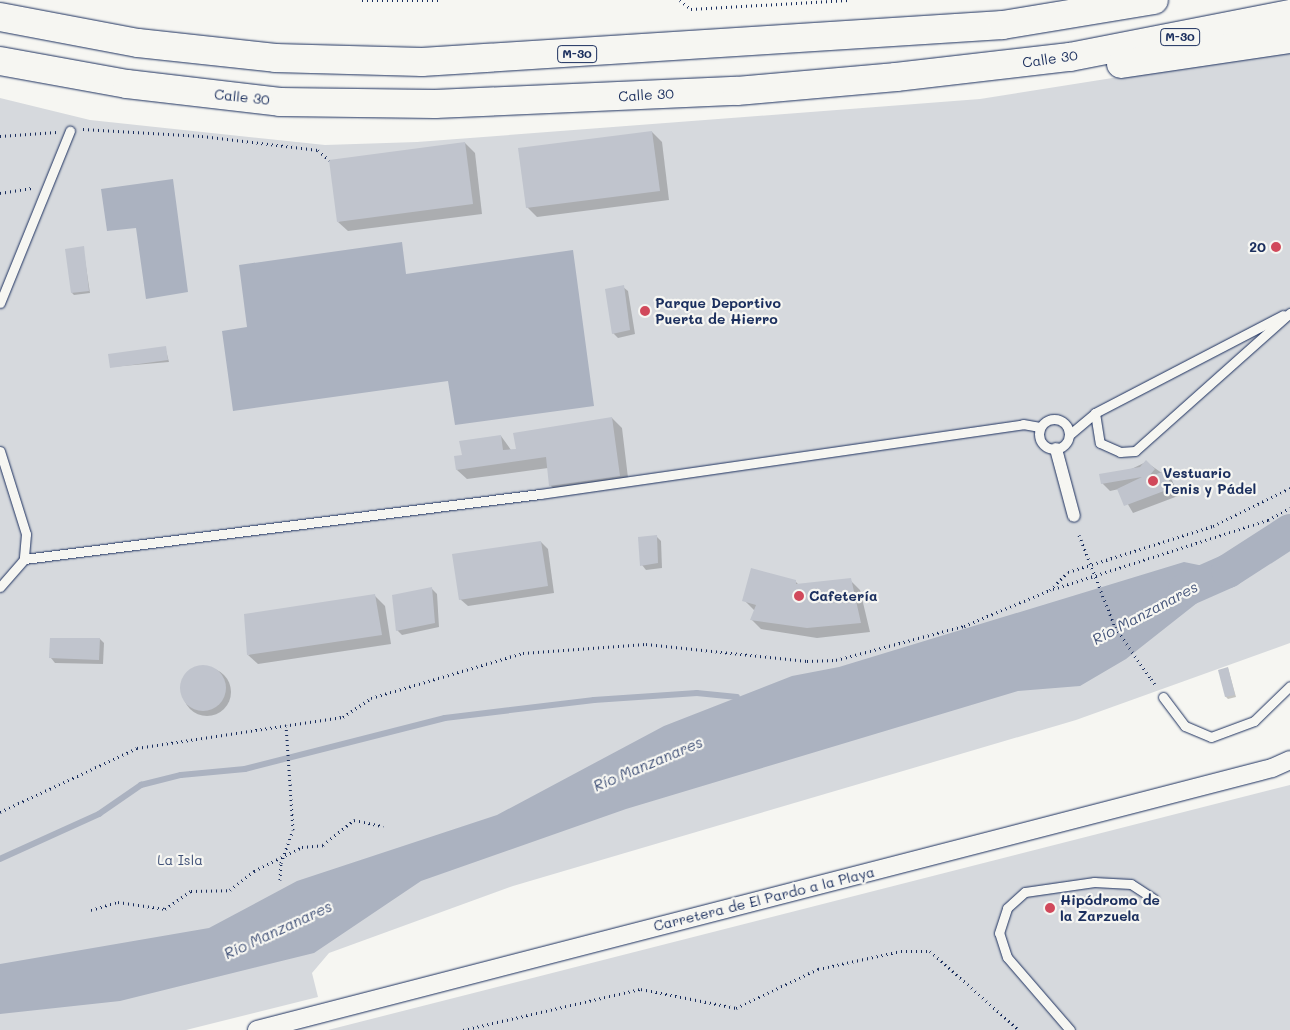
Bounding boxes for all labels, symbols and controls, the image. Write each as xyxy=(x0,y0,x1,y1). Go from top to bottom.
road number: M-30 xyxy=(1160,28,1200,46)
road number: M-30 xyxy=(557,44,597,64)
street label: Calle 30 xyxy=(1021,47,1079,71)
street label: Calle 30 xyxy=(618,85,674,105)
street label: Calle 30 xyxy=(213,86,271,108)
place label: 20 xyxy=(1249,239,1266,255)
marker: 20 xyxy=(1270,241,1282,253)
place label: Parque Deportivo Puerta de Hierro xyxy=(655,295,781,328)
marker: Parque Deportivo Puerta de Hierro xyxy=(639,305,651,317)
place label: Vestuario Tenis y Pádel xyxy=(1163,465,1256,498)
marker: Vestuario Tenis y Pádel xyxy=(1147,475,1159,487)
water label: Río Manzanares xyxy=(1089,578,1201,648)
place label: Cafetería xyxy=(809,588,878,604)
marker: Cafetería xyxy=(793,590,805,602)
water label: Río Manzanares xyxy=(591,733,705,795)
park label: La Isla xyxy=(157,852,203,868)
street label: Carretera de El Pardo a la Playa xyxy=(652,863,876,935)
place label: Hipódromo de la Zarzuela xyxy=(1060,892,1160,924)
water label: Río Manzanares xyxy=(221,897,335,963)
marker: Hipódromo de la Zarzuela xyxy=(1044,902,1056,914)

